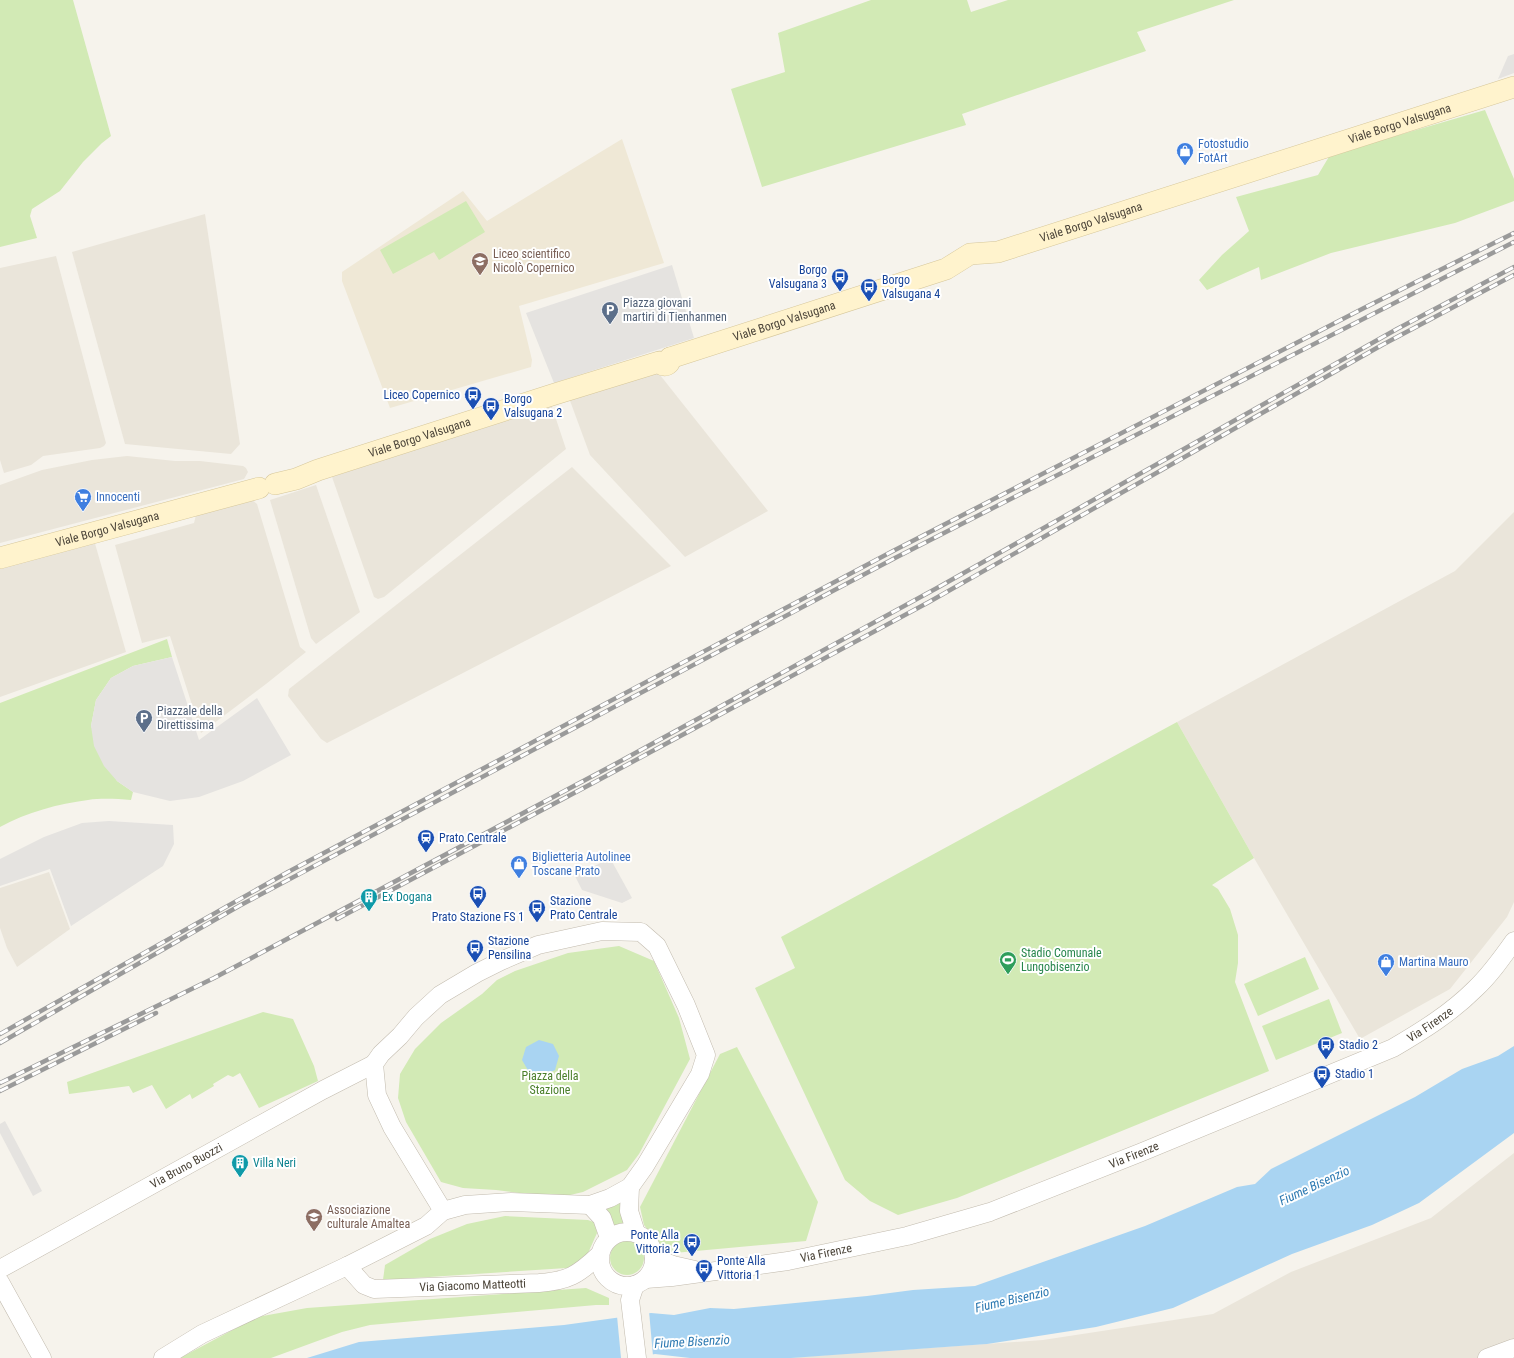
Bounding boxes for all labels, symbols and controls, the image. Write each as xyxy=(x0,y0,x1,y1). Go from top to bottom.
street label: Viale Borgo Valsugana xyxy=(1347,101,1453,147)
place label: Fotostudio FotArt xyxy=(1198,137,1249,165)
shop icon: Fotostudio FotArt xyxy=(1175,141,1195,166)
street label: Viale Borgo Valsugana xyxy=(1038,199,1144,245)
place label: Liceo scientifico Nicolò Copernico xyxy=(493,247,574,275)
school or university icon: Liceo scientifico Nicolò Copernico xyxy=(470,251,490,276)
place label: Borgo Valsugana 3 xyxy=(769,263,827,291)
bus stop icon: Borgo Valsugana 3 xyxy=(830,267,850,292)
place label: Borgo Valsugana 4 xyxy=(882,273,940,301)
bus stop icon: Borgo Valsugana 4 xyxy=(859,277,879,302)
place label: Piazza giovani martiri di Tienhanmen xyxy=(623,296,727,324)
street label: Viale Borgo Valsugana xyxy=(731,298,837,344)
parking icon: Piazza giovani martiri di Tienhanmen xyxy=(600,300,620,325)
bus stop icon: Liceo Copernico xyxy=(463,385,483,410)
place label: Liceo Copernico xyxy=(383,388,460,402)
place label: Borgo Valsugana 2 xyxy=(504,392,562,420)
bus stop icon: Borgo Valsugana 2 xyxy=(481,396,501,421)
street label: Viale Borgo Valsugana xyxy=(367,414,473,460)
supermarket icon: Innocenti xyxy=(73,487,93,512)
place label: Innocenti xyxy=(96,490,140,504)
street label: Viale Borgo Valsugana xyxy=(54,508,161,550)
place label: Piazzale della Direttissima xyxy=(157,704,223,732)
parking icon: Piazzale della Direttissima xyxy=(134,708,154,733)
station icon: Prato Centrale xyxy=(416,828,436,853)
place label: Prato Centrale xyxy=(439,831,507,845)
place label: Biglietteria Autolinee Toscane Prato xyxy=(532,850,631,878)
shop icon: Biglietteria Autolinee Toscane Prato xyxy=(509,854,529,879)
bus stop icon: Prato Stazione FS 1 xyxy=(468,884,488,909)
building icon: Ex Dogana xyxy=(359,887,379,912)
place label: Ex Dogana xyxy=(382,890,432,904)
place label: Stazione Prato Centrale xyxy=(550,894,618,922)
bus stop icon: Stazione Prato Centrale xyxy=(527,898,547,923)
place label: Prato Stazione FS 1 xyxy=(432,910,524,924)
place label: Stazione Pensilina xyxy=(488,934,532,962)
bus stop icon: Stazione Pensilina xyxy=(465,938,485,963)
place label: Stadio Comunale Lungobisenzio xyxy=(1021,946,1102,974)
sports icon: Stadio Comunale Lungobisenzio xyxy=(998,950,1018,975)
shop icon: Martina Mauro xyxy=(1376,952,1396,977)
place label: Martina Mauro xyxy=(1399,955,1469,969)
street label: Via Firenze xyxy=(1404,1004,1456,1045)
bus stop icon: Stadio 2 xyxy=(1316,1035,1336,1060)
place label: Stadio 2 xyxy=(1339,1038,1378,1052)
bus stop icon: Stadio 1 xyxy=(1312,1064,1332,1089)
place label: Stadio 1 xyxy=(1335,1067,1374,1081)
park label: Piazza della Stazione xyxy=(521,1069,579,1097)
street label: Via Firenze xyxy=(1107,1139,1161,1171)
street label: Via Bruno Buozzi xyxy=(148,1140,225,1191)
building icon: Villa Neri xyxy=(230,1153,250,1178)
place label: Villa Neri xyxy=(253,1156,296,1170)
water label: Fiume Bisenzio xyxy=(1277,1163,1352,1208)
place label: Associazione culturale Amaltea xyxy=(327,1203,410,1231)
school or university icon: Associazione culturale Amaltea xyxy=(304,1207,324,1232)
place label: Ponte Alla Vittoria 2 xyxy=(630,1228,679,1256)
bus stop icon: Ponte Alla Vittoria 2 xyxy=(682,1232,702,1257)
street label: Via Firenze xyxy=(799,1241,853,1265)
place label: Ponte Alla Vittoria 1 xyxy=(717,1254,766,1282)
bus stop icon: Ponte Alla Vittoria 1 xyxy=(694,1258,714,1283)
street label: Via Giacomo Matteotti xyxy=(419,1276,526,1294)
water label: Fiume Bisenzio xyxy=(974,1284,1051,1315)
water label: Fiume Bisenzio xyxy=(654,1332,730,1351)

